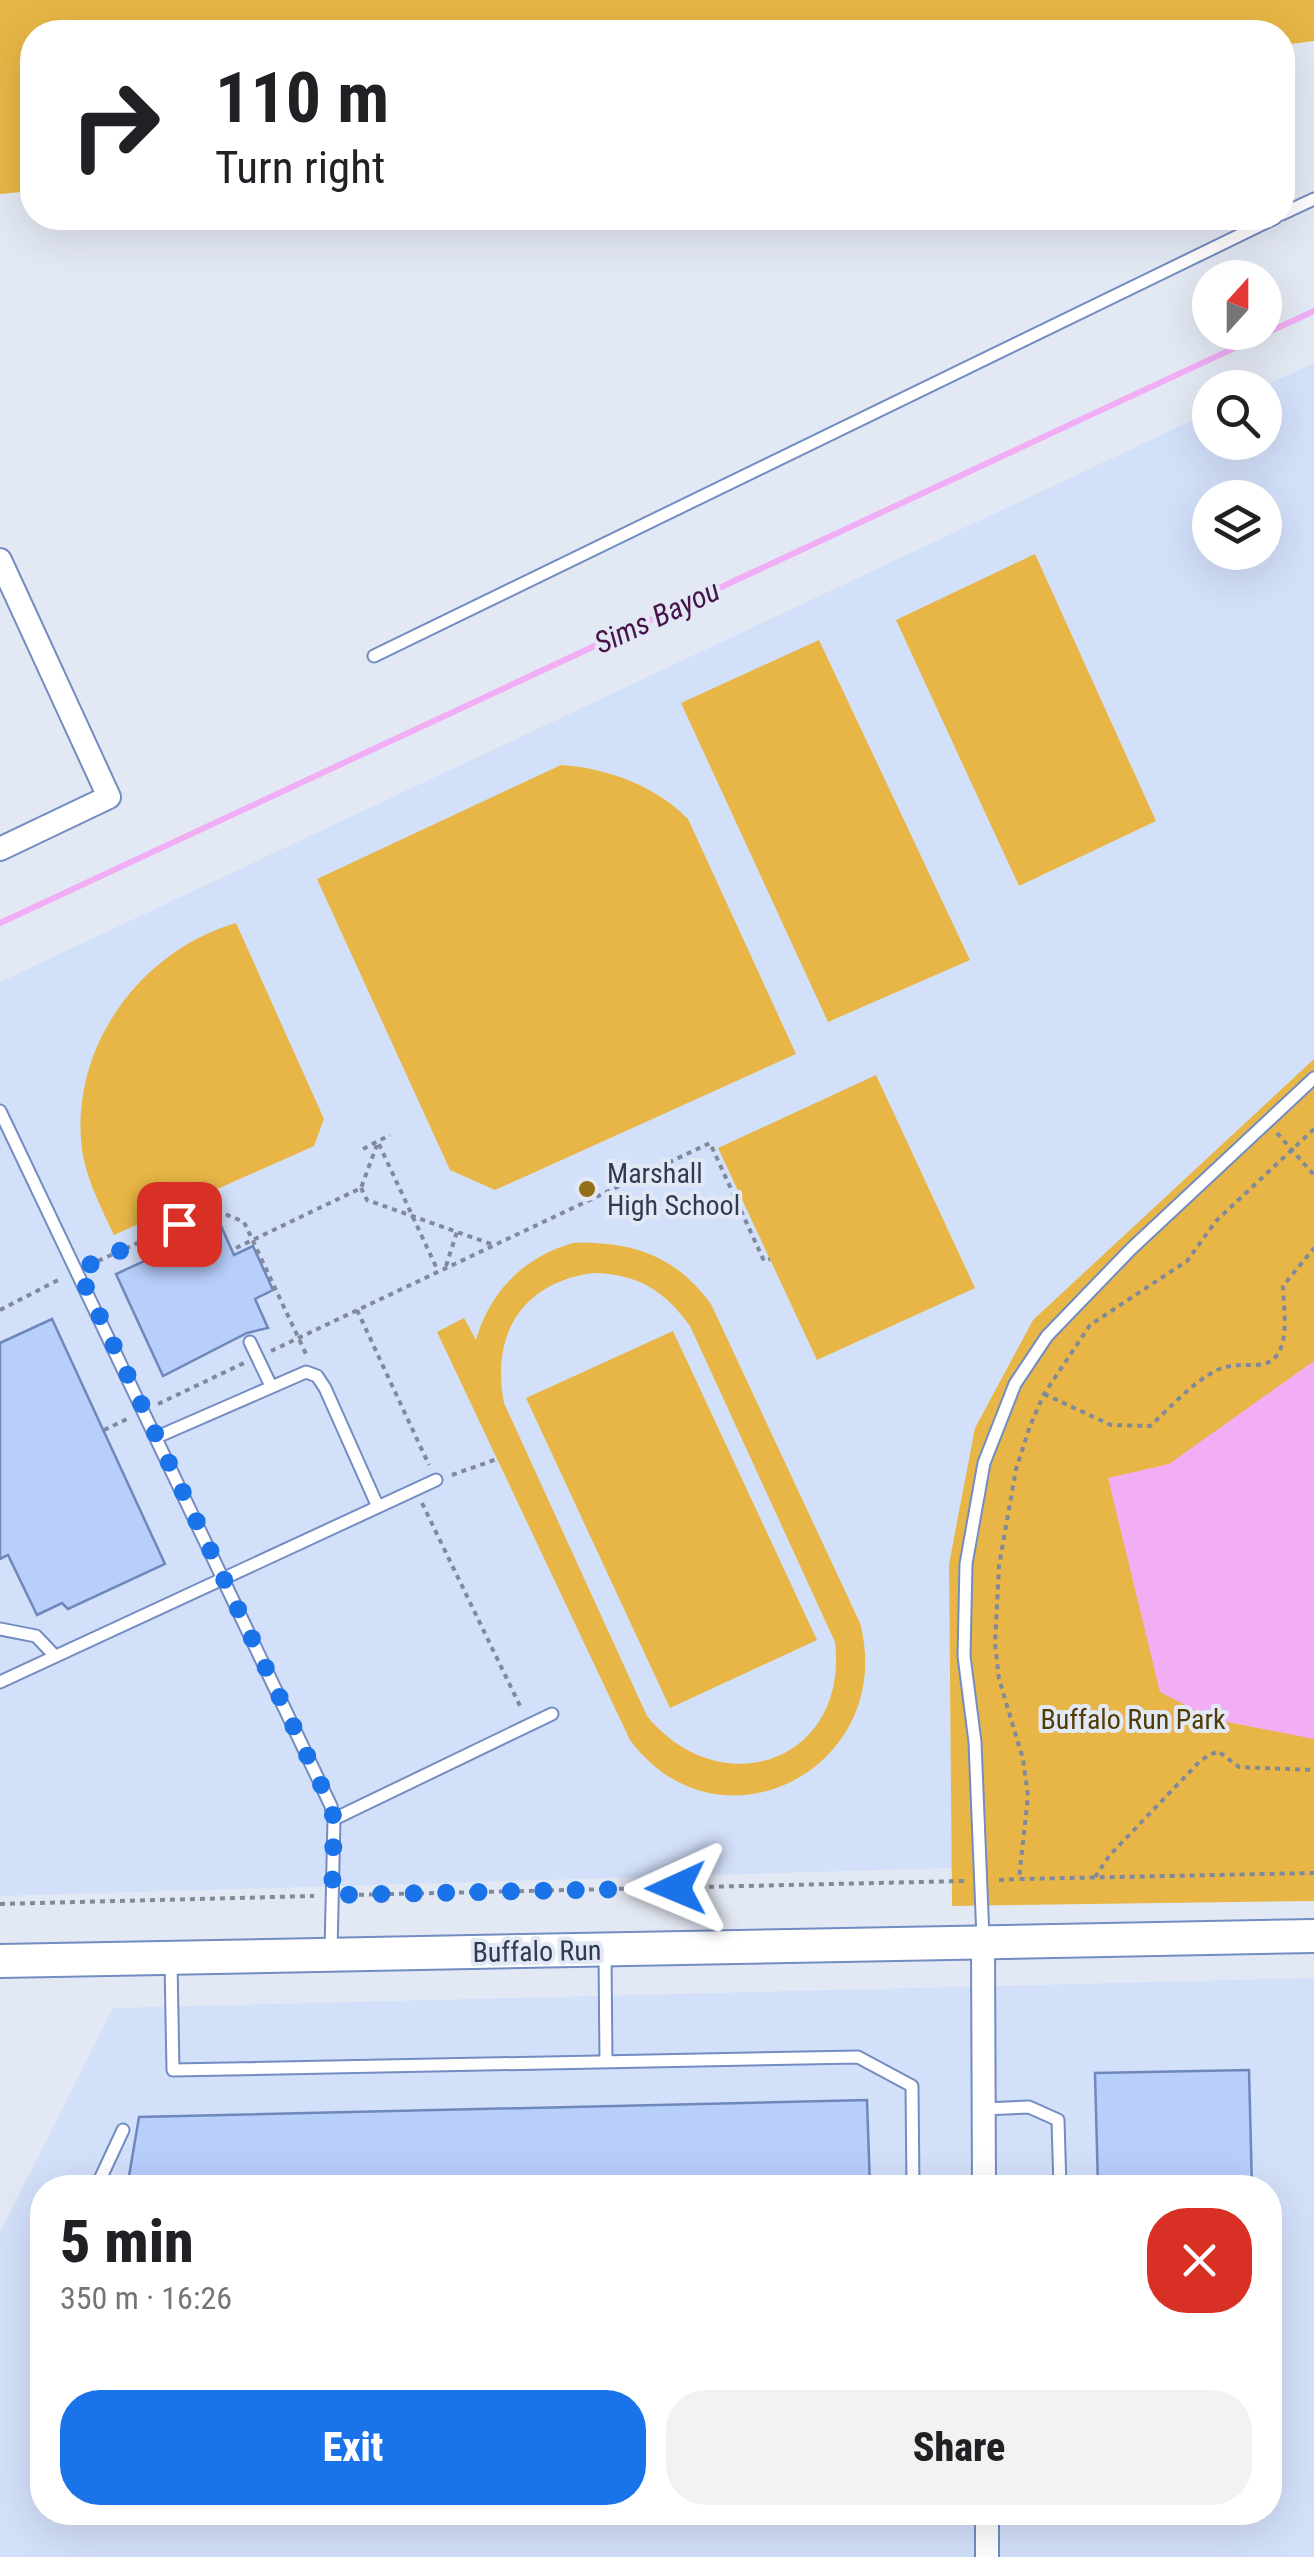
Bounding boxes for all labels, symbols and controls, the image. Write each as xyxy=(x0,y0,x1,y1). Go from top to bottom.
text: 110 m xyxy=(215,57,389,139)
icon: right xyxy=(50,60,180,190)
text: Turn right xyxy=(215,141,385,194)
north arrow xyxy=(1192,260,1282,350)
map controls xyxy=(1192,260,1282,570)
button: search xyxy=(1192,370,1282,460)
button: layers xyxy=(1192,480,1282,570)
water label: Sims Bayou xyxy=(589,572,725,661)
place label: Marshall High School xyxy=(607,1157,740,1222)
marker: Marshall High School xyxy=(576,1178,598,1200)
pin xyxy=(137,1182,222,1267)
icon: arrive xyxy=(152,1197,207,1252)
park label: Buffalo Run Park xyxy=(1040,1703,1226,1736)
position arrow xyxy=(624,1836,728,1940)
street label: Buffalo Run xyxy=(472,1934,602,1969)
text: 5 min xyxy=(60,2206,194,2277)
button: close xyxy=(1147,2208,1252,2313)
text: 350 m · 16:26 xyxy=(60,2279,232,2317)
button: Exit xyxy=(60,2390,646,2505)
button: Share xyxy=(666,2390,1252,2505)

